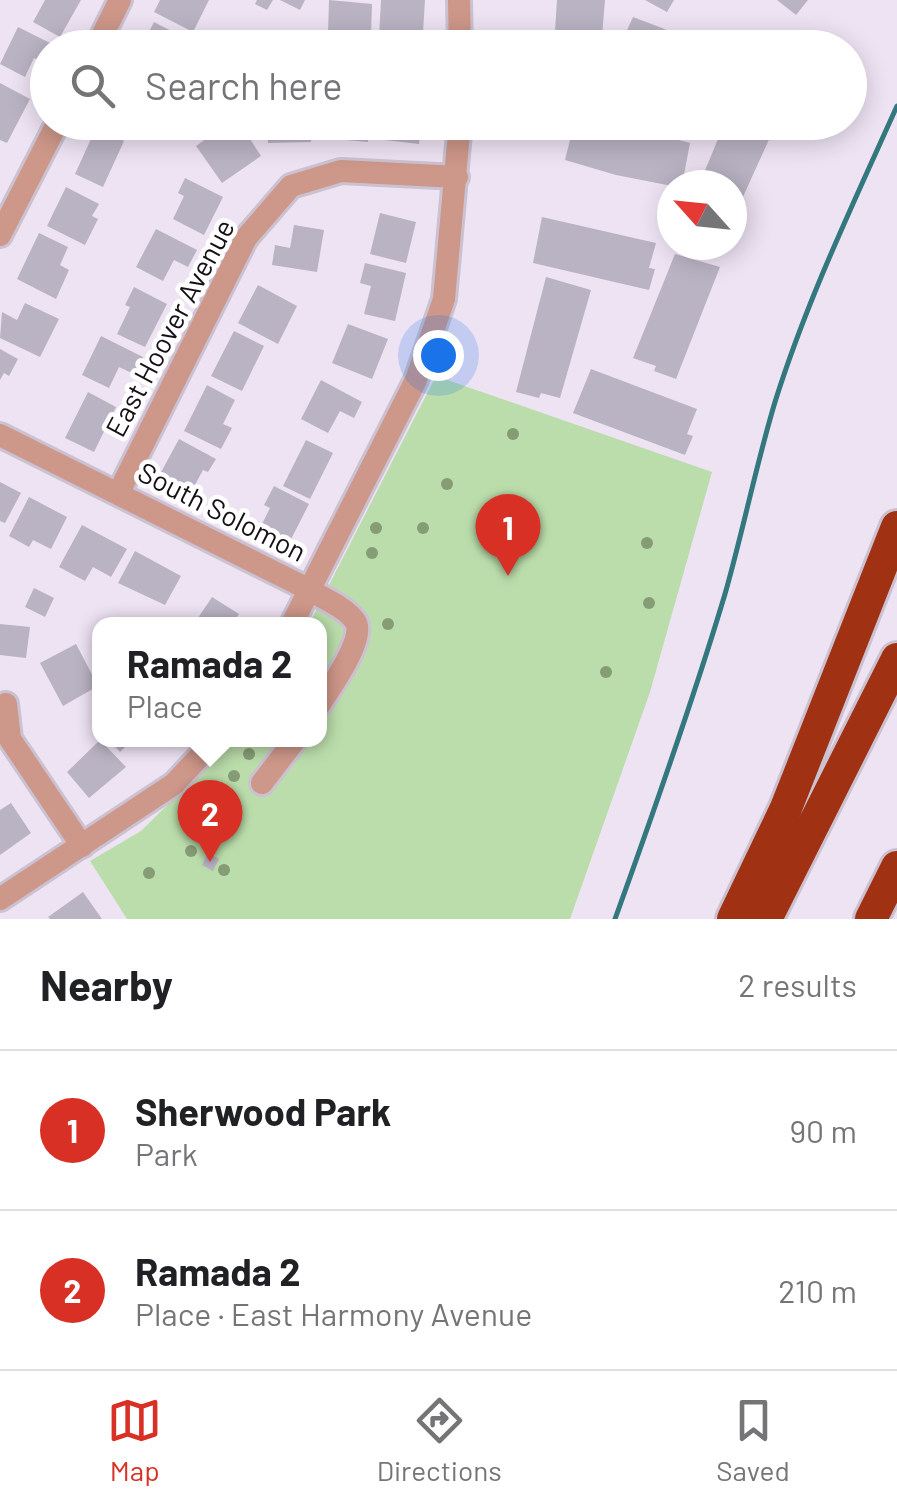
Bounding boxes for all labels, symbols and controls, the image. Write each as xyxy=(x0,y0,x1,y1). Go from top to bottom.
search box xyxy=(30,30,867,140)
icon: search xyxy=(65,58,120,113)
text: Search here xyxy=(145,62,343,108)
north arrow xyxy=(657,170,747,260)
street label: East Hoover Avenue xyxy=(97,213,241,442)
your location xyxy=(413,330,464,381)
street label: South Solomon xyxy=(133,454,312,568)
pin: 1 xyxy=(476,494,540,576)
popup xyxy=(92,617,327,747)
text: Ramada 2 xyxy=(127,640,292,686)
text: Place xyxy=(127,686,203,724)
pin: 2 xyxy=(178,780,242,862)
text: Nearby xyxy=(40,959,173,1009)
text: 2 results xyxy=(738,965,857,1003)
text: Sherwood Park xyxy=(135,1088,391,1134)
text: 1 xyxy=(67,1111,78,1149)
text: 90 m xyxy=(789,1111,857,1149)
text: Park xyxy=(135,1134,198,1172)
text: Ramada 2 xyxy=(135,1248,301,1294)
text: 2 xyxy=(64,1271,81,1309)
text: 210 m xyxy=(778,1271,857,1309)
text: Place · East Harmony Avenue xyxy=(135,1294,532,1332)
tab: Map xyxy=(107,1393,162,1487)
tab: Directions xyxy=(377,1393,502,1487)
tab: Saved xyxy=(716,1393,790,1487)

